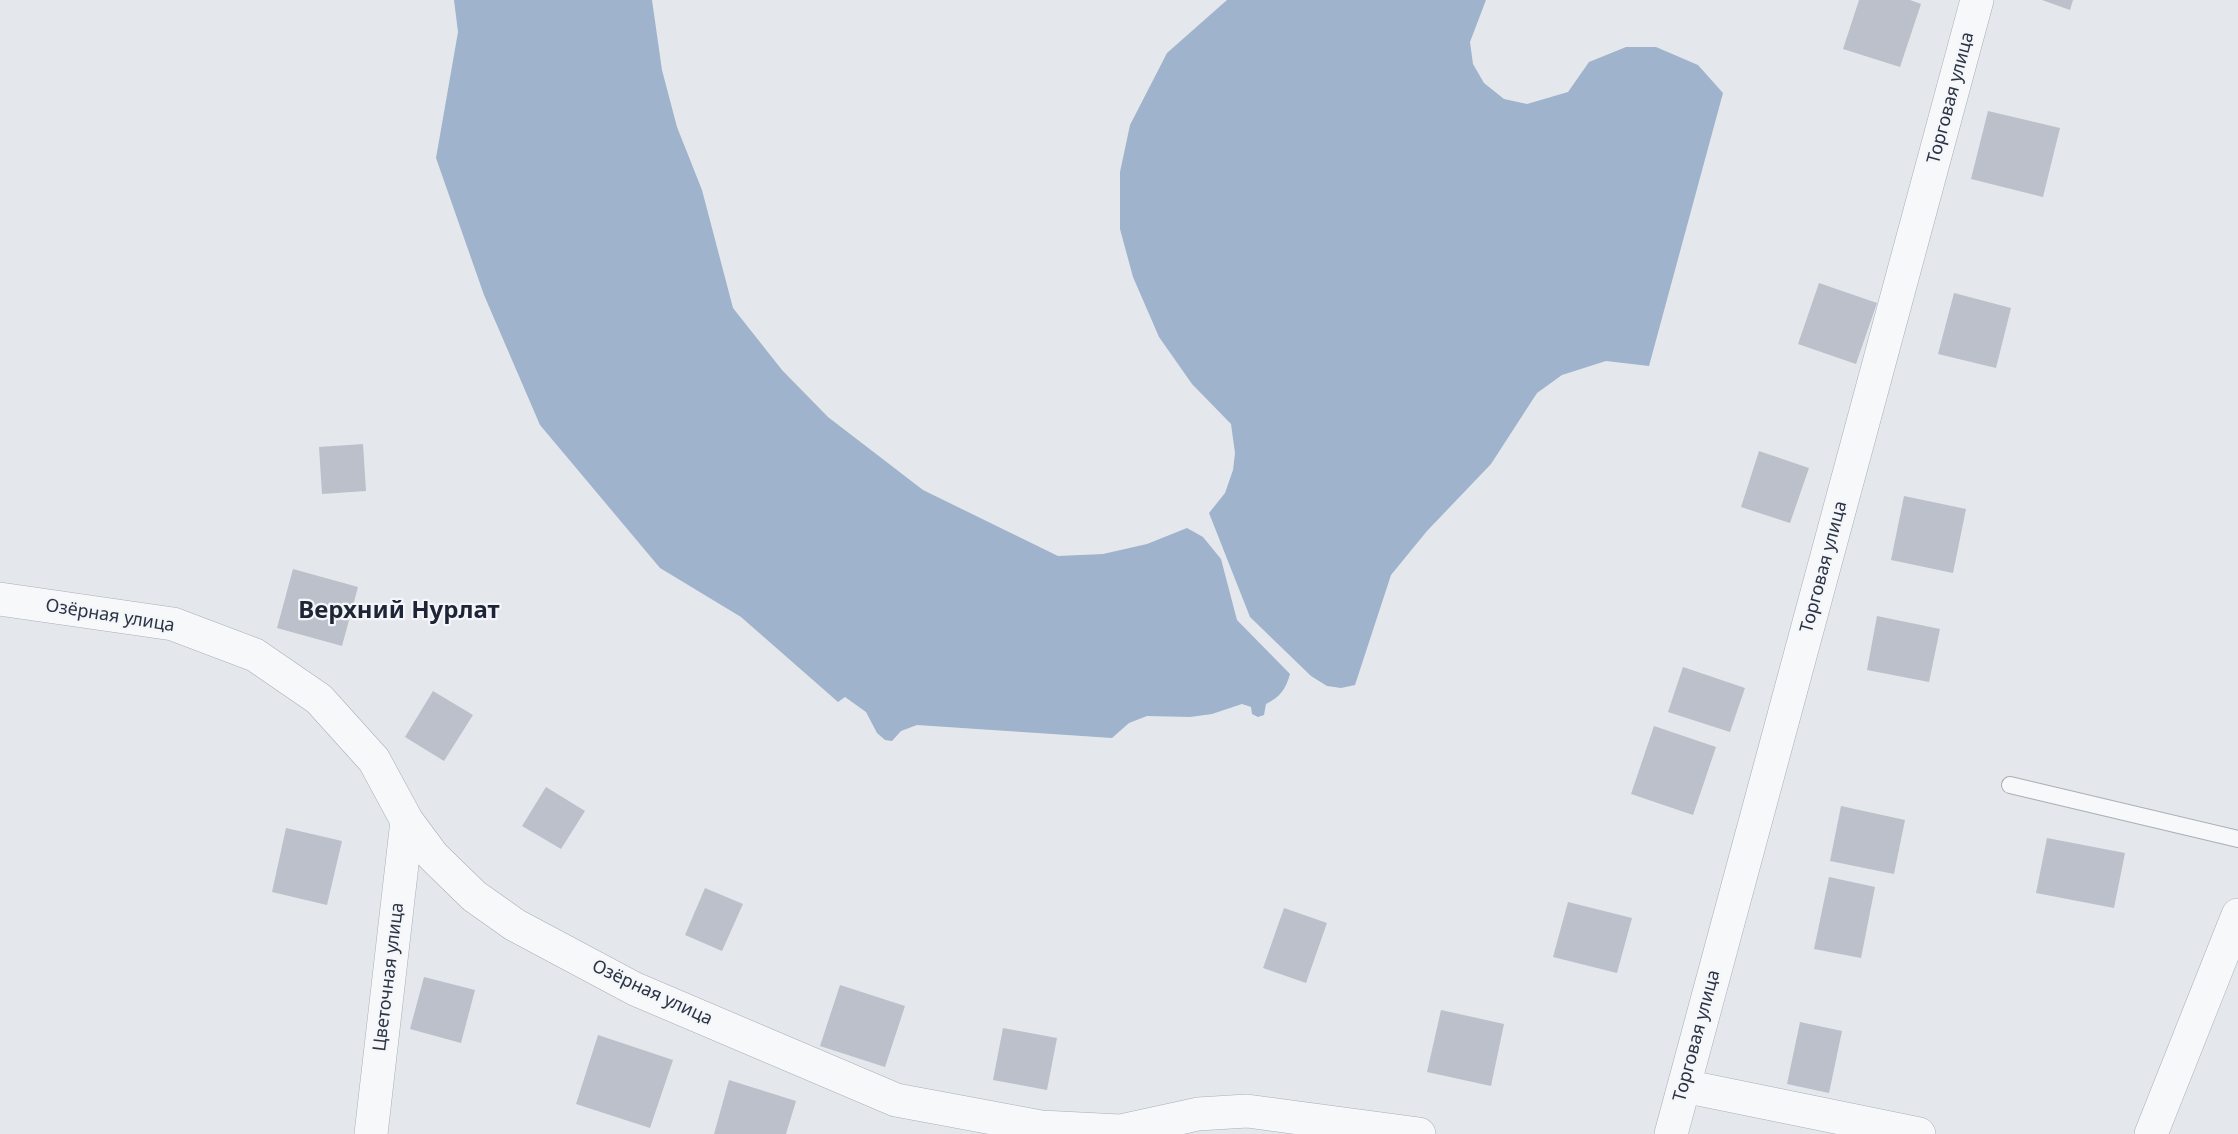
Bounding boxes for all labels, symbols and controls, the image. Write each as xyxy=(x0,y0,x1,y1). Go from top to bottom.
street label: Торговая улица xyxy=(1923,30,1979,166)
street label: Торговая улица xyxy=(1796,499,1852,635)
street label: Озёрная улица xyxy=(44,595,176,637)
district label: Верхний Нурлат xyxy=(298,597,500,625)
street label: Цветочная улица xyxy=(369,901,409,1053)
street label: Озёрная улица xyxy=(588,956,716,1030)
street label: Торговая улица xyxy=(1669,968,1725,1104)

